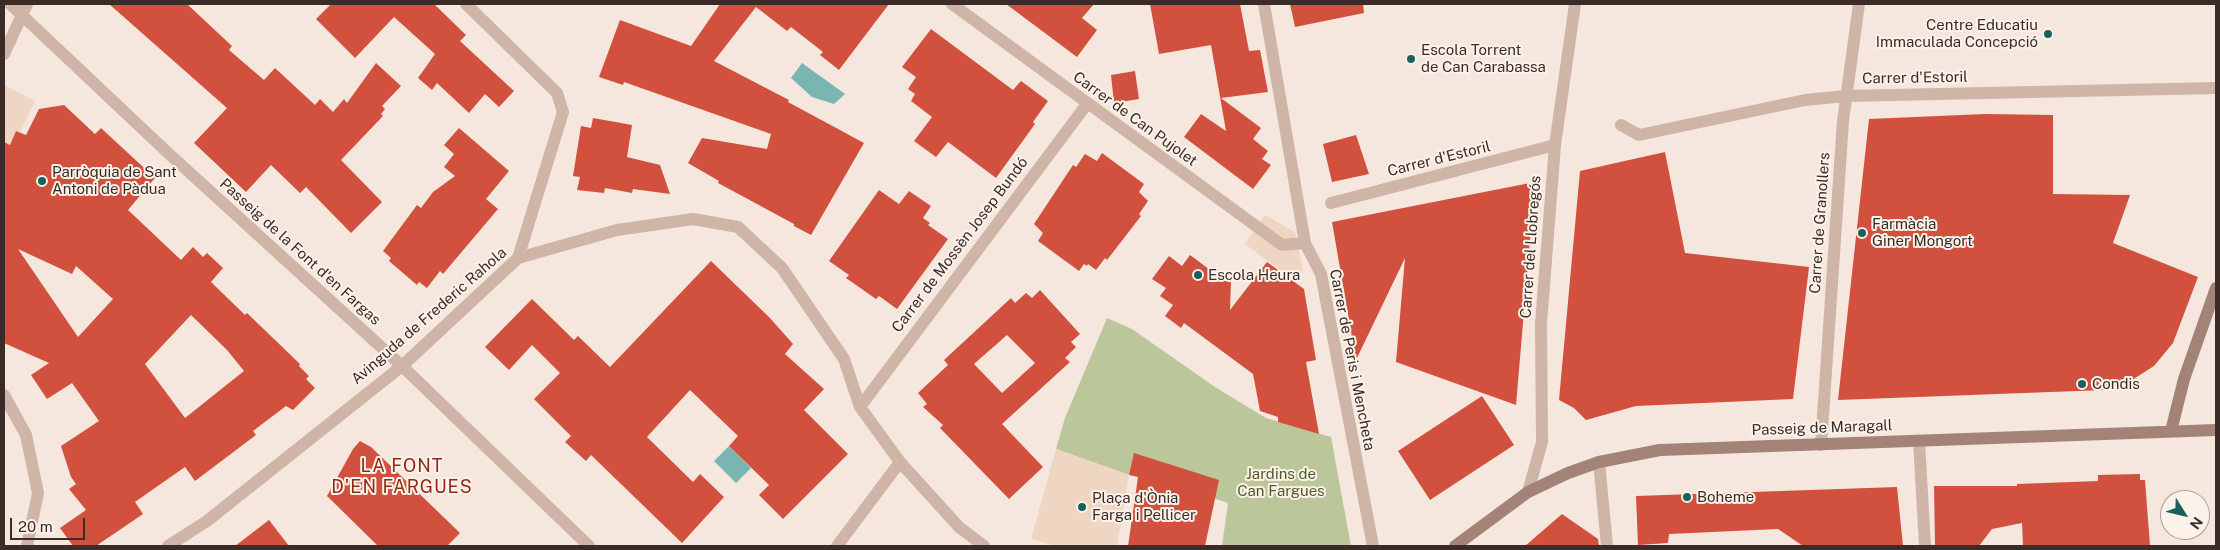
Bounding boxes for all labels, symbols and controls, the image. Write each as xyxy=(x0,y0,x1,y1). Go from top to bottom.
place label: Centre Educatiu Immaculada Concepció xyxy=(1876,16,2038,51)
marker: Centre Educatiu Immaculada Concepció xyxy=(2042,28,2054,40)
place label: Escola Torrent de Can Carabassa xyxy=(1421,41,1546,76)
marker: Escola Torrent de Can Carabassa xyxy=(1405,53,1417,65)
street label: Carrer de Can Pujolet xyxy=(1070,68,1200,170)
street label: Carrer d'Estoril xyxy=(1862,68,1968,88)
street label: Carrer d'Estoril xyxy=(1386,137,1492,181)
street label: Carrer de Granollers xyxy=(1806,152,1834,294)
street label: Carrer de Mossèn Josep Bundó xyxy=(888,154,1032,336)
place label: Parròquia de Sant Antoni de Pàdua xyxy=(52,163,177,198)
marker: Parròquia de Sant Antoni de Pàdua xyxy=(36,175,48,187)
street label: Passeig de la Font d'en Fargas xyxy=(216,175,384,329)
street label: Carrer del Llobregós xyxy=(1517,175,1545,319)
place label: Farmàcia Giner Mongort xyxy=(1872,215,1973,250)
marker: Farmàcia Giner Mongort xyxy=(1856,227,1868,239)
street label: Avinguda de Frederic Rahola xyxy=(348,244,510,388)
place label: Escola Heura xyxy=(1208,266,1300,284)
street label: Carrer de Peris i Mencheta xyxy=(1326,268,1378,452)
marker: Escola Heura xyxy=(1192,269,1204,281)
place label: Condis xyxy=(2092,375,2140,393)
marker: Condis xyxy=(2076,378,2088,390)
street label: Passeig de Maragall xyxy=(1751,417,1893,439)
district label: LA FONT D'EN FARGUES xyxy=(330,455,474,498)
park label: Jardins de Can Fargues xyxy=(1237,465,1325,500)
place label: Boheme xyxy=(1697,488,1754,506)
place label: Plaça d'Ònia Farga i Pellicer xyxy=(1092,489,1196,524)
north arrow xyxy=(2160,490,2210,540)
marker: Boheme xyxy=(1681,491,1693,503)
marker: Plaça d'Ònia Farga i Pellicer xyxy=(1076,501,1088,513)
scale bar xyxy=(12,508,88,540)
text: N xyxy=(2187,514,2206,532)
text: 20 m xyxy=(18,518,53,535)

